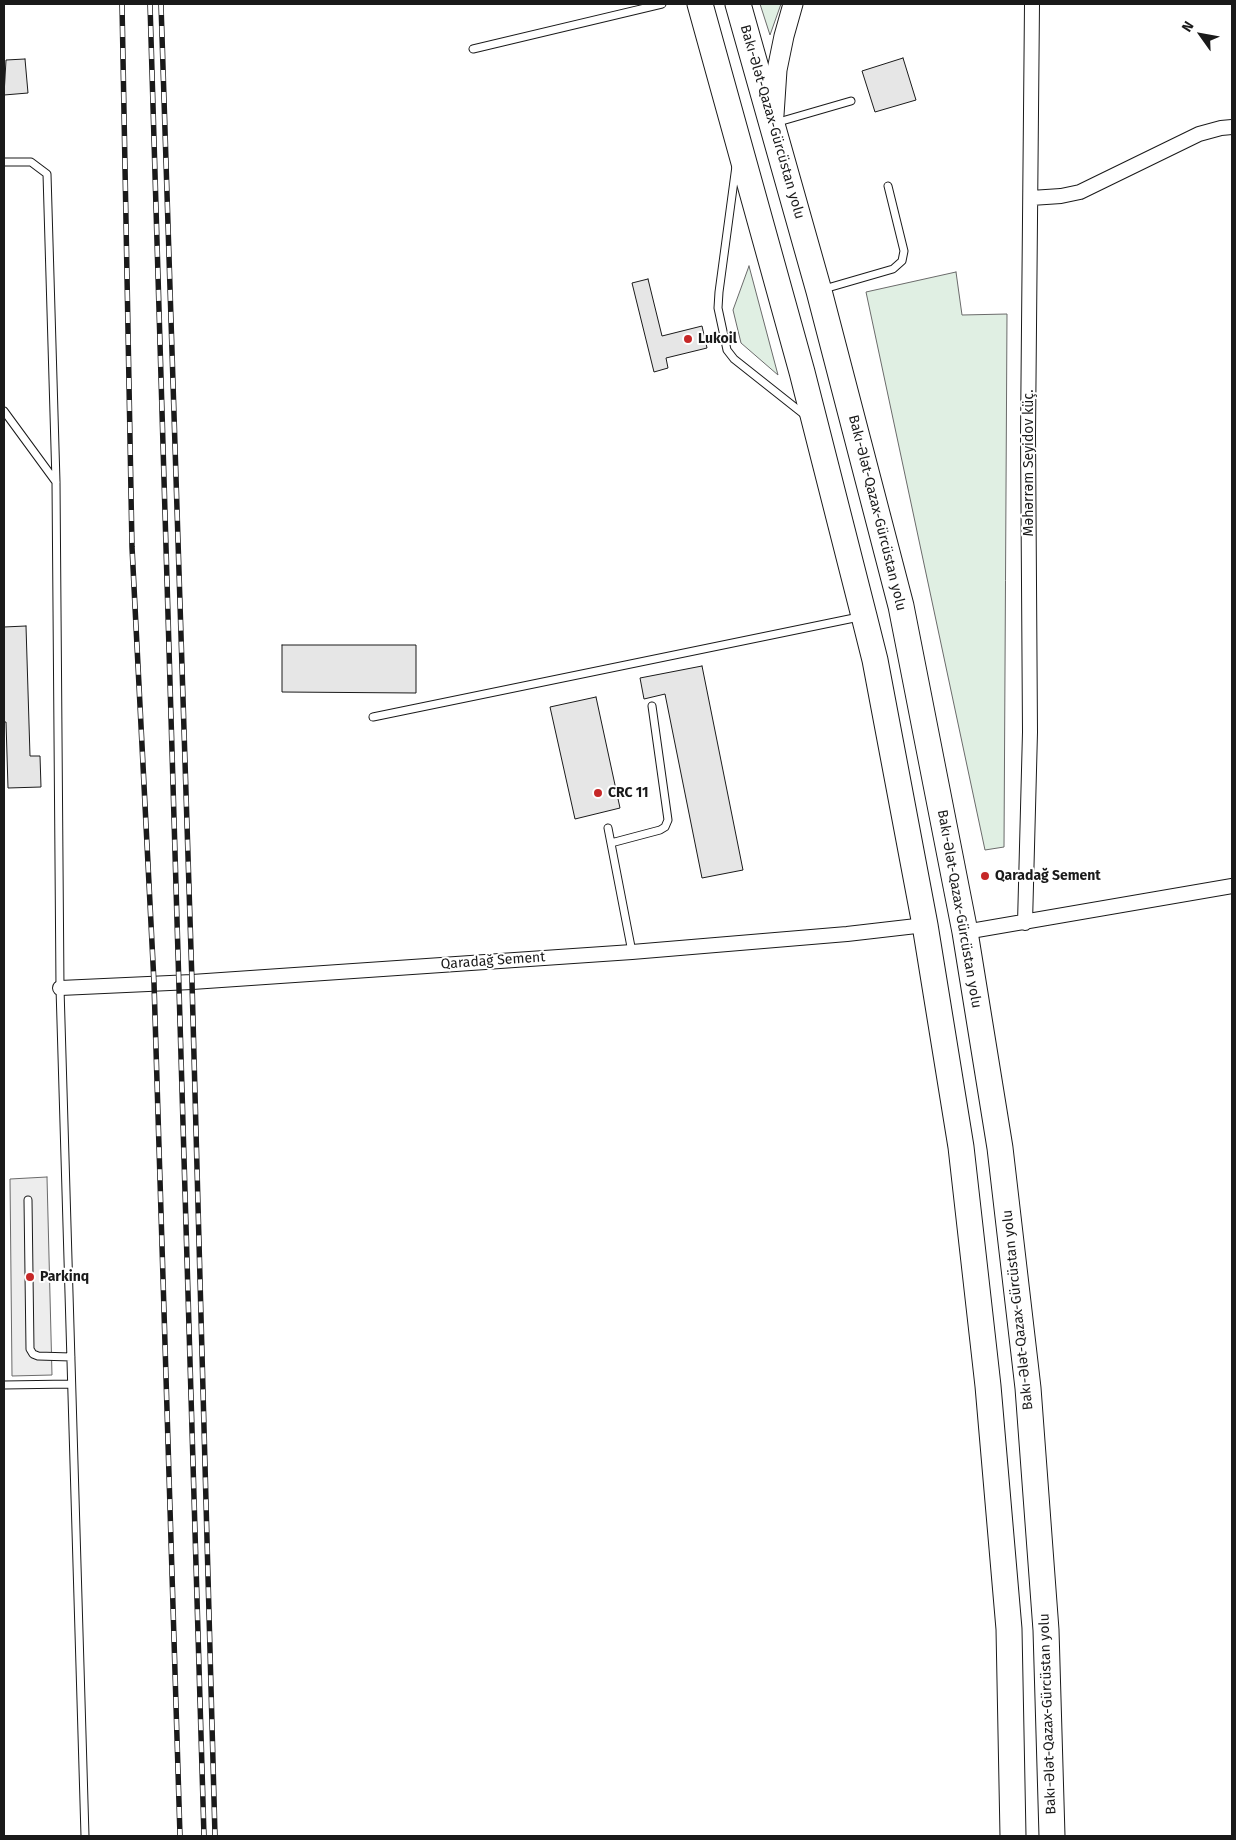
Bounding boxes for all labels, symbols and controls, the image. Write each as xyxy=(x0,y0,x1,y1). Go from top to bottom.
north arrow xyxy=(1176,10,1226,60)
text: N xyxy=(1178,18,1198,35)
street label: Bakı-Ələt-Qazax-Gürcüstan yolu xyxy=(736,23,808,221)
place label: Lukoil xyxy=(698,331,737,347)
marker: Lukoil xyxy=(682,333,694,345)
street label: Məhərrəm Seyidov küç. xyxy=(1021,390,1037,536)
street label: Bakı-Ələt-Qazax-Gürcüstan yolu xyxy=(844,413,910,613)
place label: CRC 11 xyxy=(608,785,649,801)
marker: CRC 11 xyxy=(592,787,604,799)
street label: Bakı-Ələt-Qazax-Gürcüstan yolu xyxy=(933,808,985,1010)
place label: Qaradağ Sement xyxy=(995,868,1101,884)
marker: Qaradağ Sement xyxy=(979,870,991,882)
street label: Qaradağ Sement xyxy=(440,949,546,973)
street label: Bakı-Ələt-Qazax-Gürcüstan yolu xyxy=(999,1209,1037,1411)
place label: Parkinq xyxy=(40,1269,89,1285)
marker: Parkinq xyxy=(24,1271,36,1283)
street label: Bakı-Ələt-Qazax-Gürcüstan yolu xyxy=(1036,1613,1060,1815)

